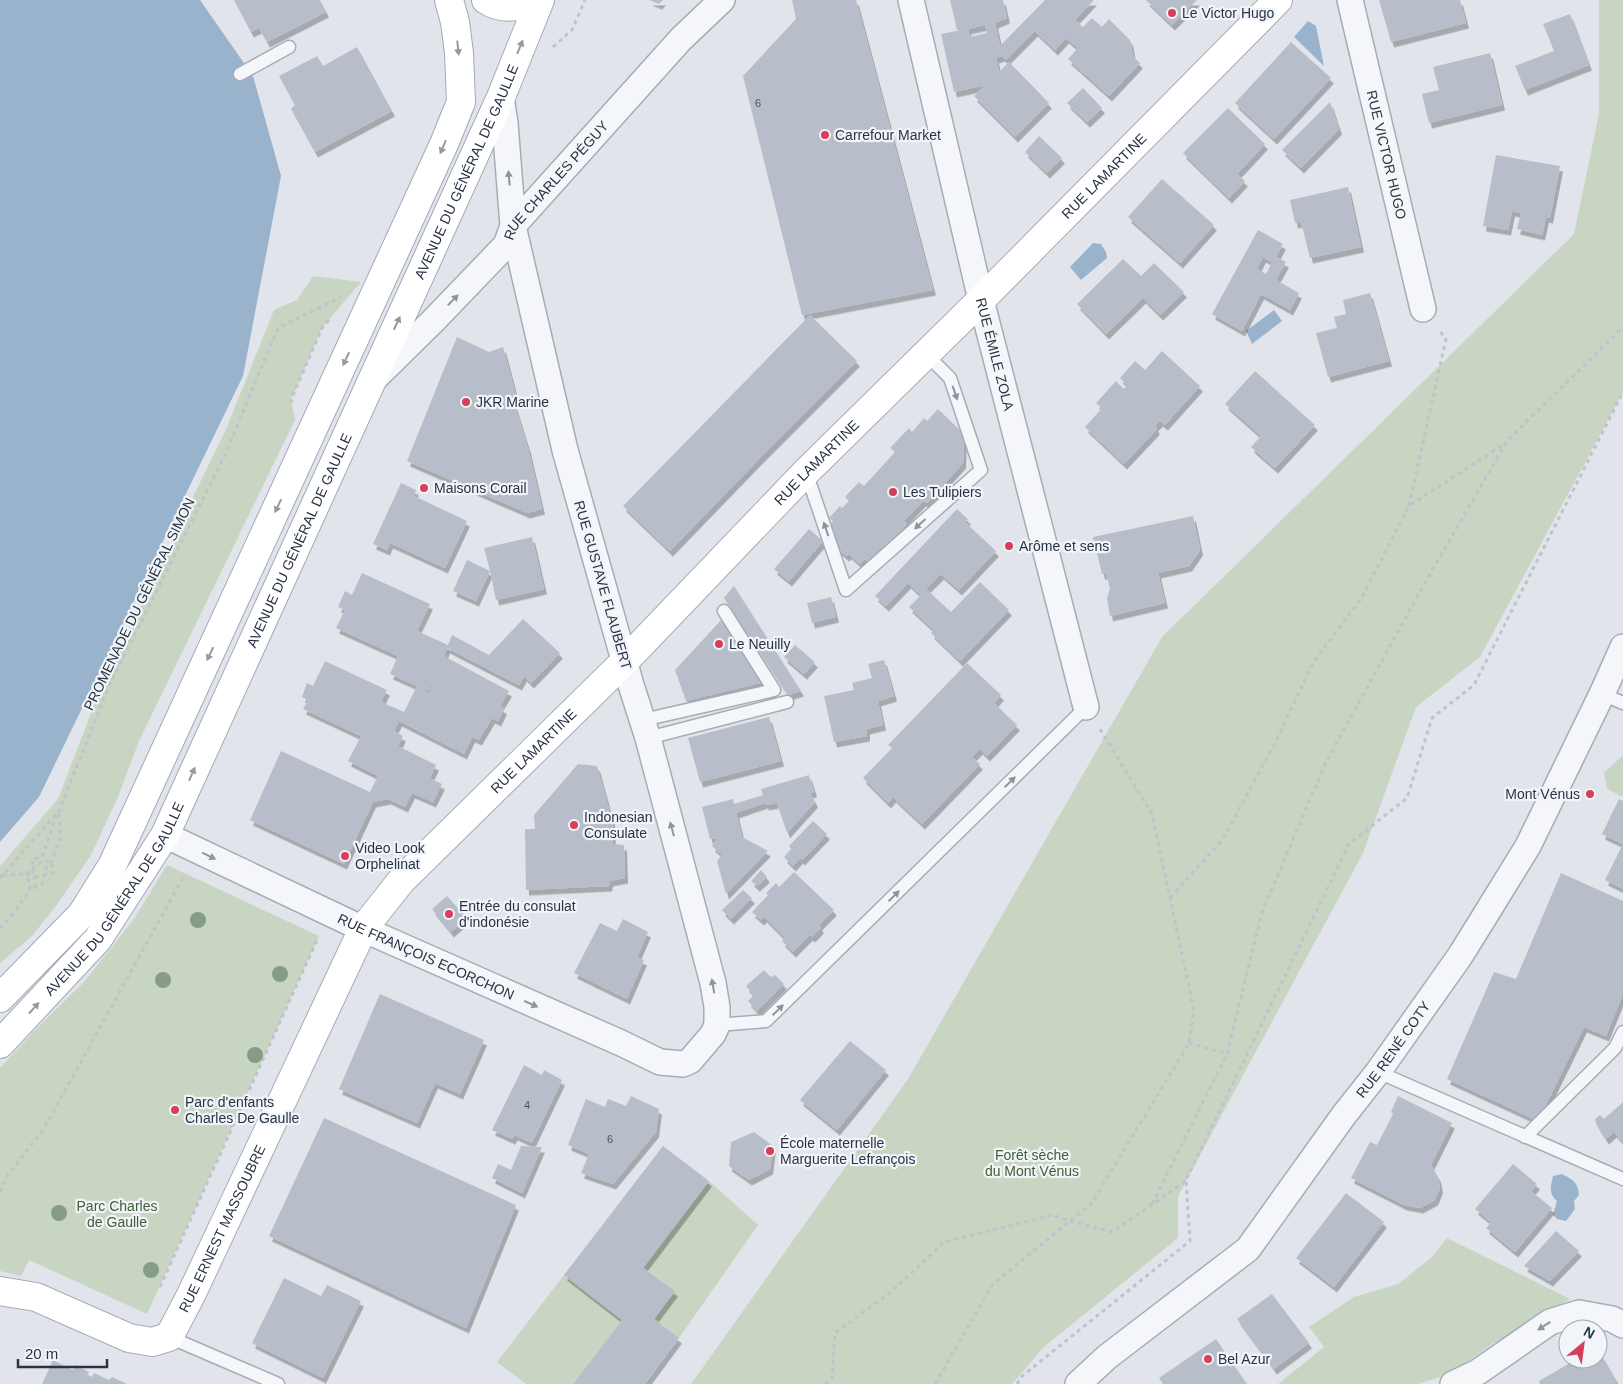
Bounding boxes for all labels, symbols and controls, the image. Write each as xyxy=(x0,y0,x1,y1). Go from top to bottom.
place label: Le Victor Hugo xyxy=(1182,5,1275,21)
marker: Le Victor Hugo xyxy=(1166,7,1178,19)
one-way arrow xyxy=(454,40,462,56)
one-way arrow xyxy=(517,40,525,54)
street label: AVENUE DU GÉNÉRAL DE GAULLE xyxy=(411,62,521,281)
street label: RUE VICTOR HUGO xyxy=(1364,89,1410,221)
house number: 6 xyxy=(755,97,761,109)
street label: RUE CHARLES PÉGUY xyxy=(501,117,612,242)
place label: Carrefour Market xyxy=(835,127,941,143)
marker: Carrefour Market xyxy=(819,129,831,141)
street label: RUE LAMARTINE xyxy=(1058,130,1150,222)
one-way arrow xyxy=(438,140,446,154)
one-way arrow xyxy=(505,169,513,185)
one-way arrow xyxy=(447,294,459,306)
street label: RUE ÉMILE ZOLA xyxy=(973,296,1017,413)
one-way arrow xyxy=(393,316,401,330)
one-way arrow xyxy=(342,352,350,366)
one-way arrow xyxy=(952,386,959,401)
place label: JKR Marine xyxy=(476,394,549,410)
marker: JKR Marine xyxy=(460,396,472,408)
street label: RUE LAMARTINE xyxy=(771,417,862,508)
street label: AVENUE DU GÉNÉRAL DE GAULLE xyxy=(243,431,355,650)
place label: Maisons Corail xyxy=(434,480,527,496)
marker: Maisons Corail xyxy=(418,482,430,494)
place label: Les Tulipiers xyxy=(903,484,982,500)
marker: Les Tulipiers xyxy=(887,486,899,498)
street label: PROMENADE DU GÉNÉRAL SIMON xyxy=(80,495,198,713)
one-way arrow xyxy=(274,499,282,513)
street label: RUE GUSTAVE FLAUBERT xyxy=(571,499,635,672)
one-way arrow xyxy=(914,518,926,530)
one-way arrow xyxy=(821,522,829,537)
place label: Arôme et sens xyxy=(1019,538,1109,554)
marker: Arôme et sens xyxy=(1003,540,1015,552)
place label: Le Neuilly xyxy=(729,636,790,652)
marker: Le Neuilly xyxy=(713,638,725,650)
one-way arrow xyxy=(206,647,214,661)
street label: RUE LAMARTINE xyxy=(487,705,580,796)
one-way arrow xyxy=(189,767,197,781)
one-way arrow xyxy=(1004,776,1016,788)
place label: Mont Vénus xyxy=(1505,786,1580,802)
marker: Mont Vénus xyxy=(1584,788,1596,800)
street label: AVENUE DU GÉNÉRAL DE GAULLE xyxy=(41,799,187,999)
place label: Indonesian Consulate xyxy=(584,809,653,841)
marker: Indonesian Consulate xyxy=(568,819,580,831)
one-way arrow xyxy=(668,822,676,837)
place label: Video Look Orphelinat xyxy=(355,840,426,872)
marker: Video Look Orphelinat xyxy=(339,850,351,862)
one-way arrow xyxy=(202,852,216,860)
one-way arrow xyxy=(888,890,900,902)
place label: Entrée du consulat d'indonésie xyxy=(459,898,576,930)
marker: Entrée du consulat d'indonésie xyxy=(443,908,455,920)
street label: RUE FRANÇOIS ECORCHON xyxy=(335,910,517,1003)
one-way arrow xyxy=(709,978,717,994)
street label: RUE RENÉ COTY xyxy=(1353,998,1434,1101)
one-way arrow xyxy=(524,1000,538,1008)
one-way arrow xyxy=(27,1002,39,1014)
one-way arrow xyxy=(772,1004,784,1016)
place label: Parc d'enfants Charles De Gaulle xyxy=(185,1094,300,1126)
house number: 4 xyxy=(524,1099,530,1111)
marker: Parc d'enfants Charles De Gaulle xyxy=(169,1104,181,1116)
house number: 6 xyxy=(607,1133,613,1145)
place label: École maternelle Marguerite Lefrançois xyxy=(780,1135,915,1167)
street label: RUE ERNEST MASSOUBRE xyxy=(175,1142,268,1315)
marker: École maternelle Marguerite Lefrançois xyxy=(764,1145,776,1157)
park label: Forêt sèche du Mont Vénus xyxy=(985,1147,1079,1179)
park label: Parc Charles de Gaulle xyxy=(77,1198,157,1230)
north arrow xyxy=(1558,1319,1608,1369)
one-way arrow xyxy=(1538,1321,1551,1331)
text: N xyxy=(1581,1323,1598,1342)
scale bar xyxy=(18,1336,106,1368)
text: 20 m xyxy=(25,1345,58,1362)
place label: Bel Azur xyxy=(1218,1351,1270,1367)
marker: Bel Azur xyxy=(1202,1353,1214,1365)

